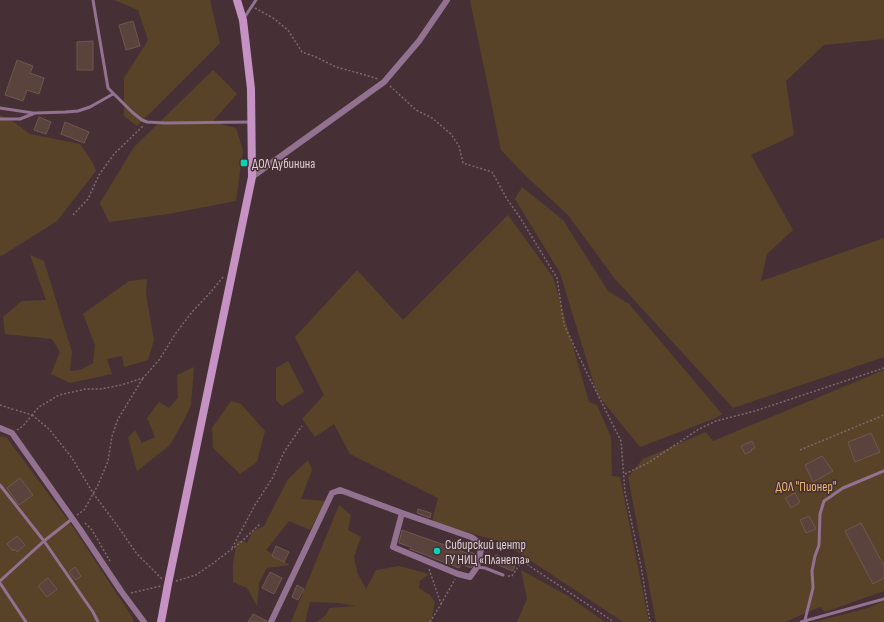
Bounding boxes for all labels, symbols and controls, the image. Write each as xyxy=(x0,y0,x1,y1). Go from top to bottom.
place label: ДОЛ Дубинина xyxy=(252,156,315,172)
marker: ДОЛ Дубинина xyxy=(239,158,249,168)
park label: ДОЛ "Пионер" xyxy=(775,479,837,495)
place label: Сибирский центр ГУ НИЦ «Планета» xyxy=(445,537,530,568)
marker: Сибирский центр ГУ НИЦ «Планета» xyxy=(432,546,442,556)

